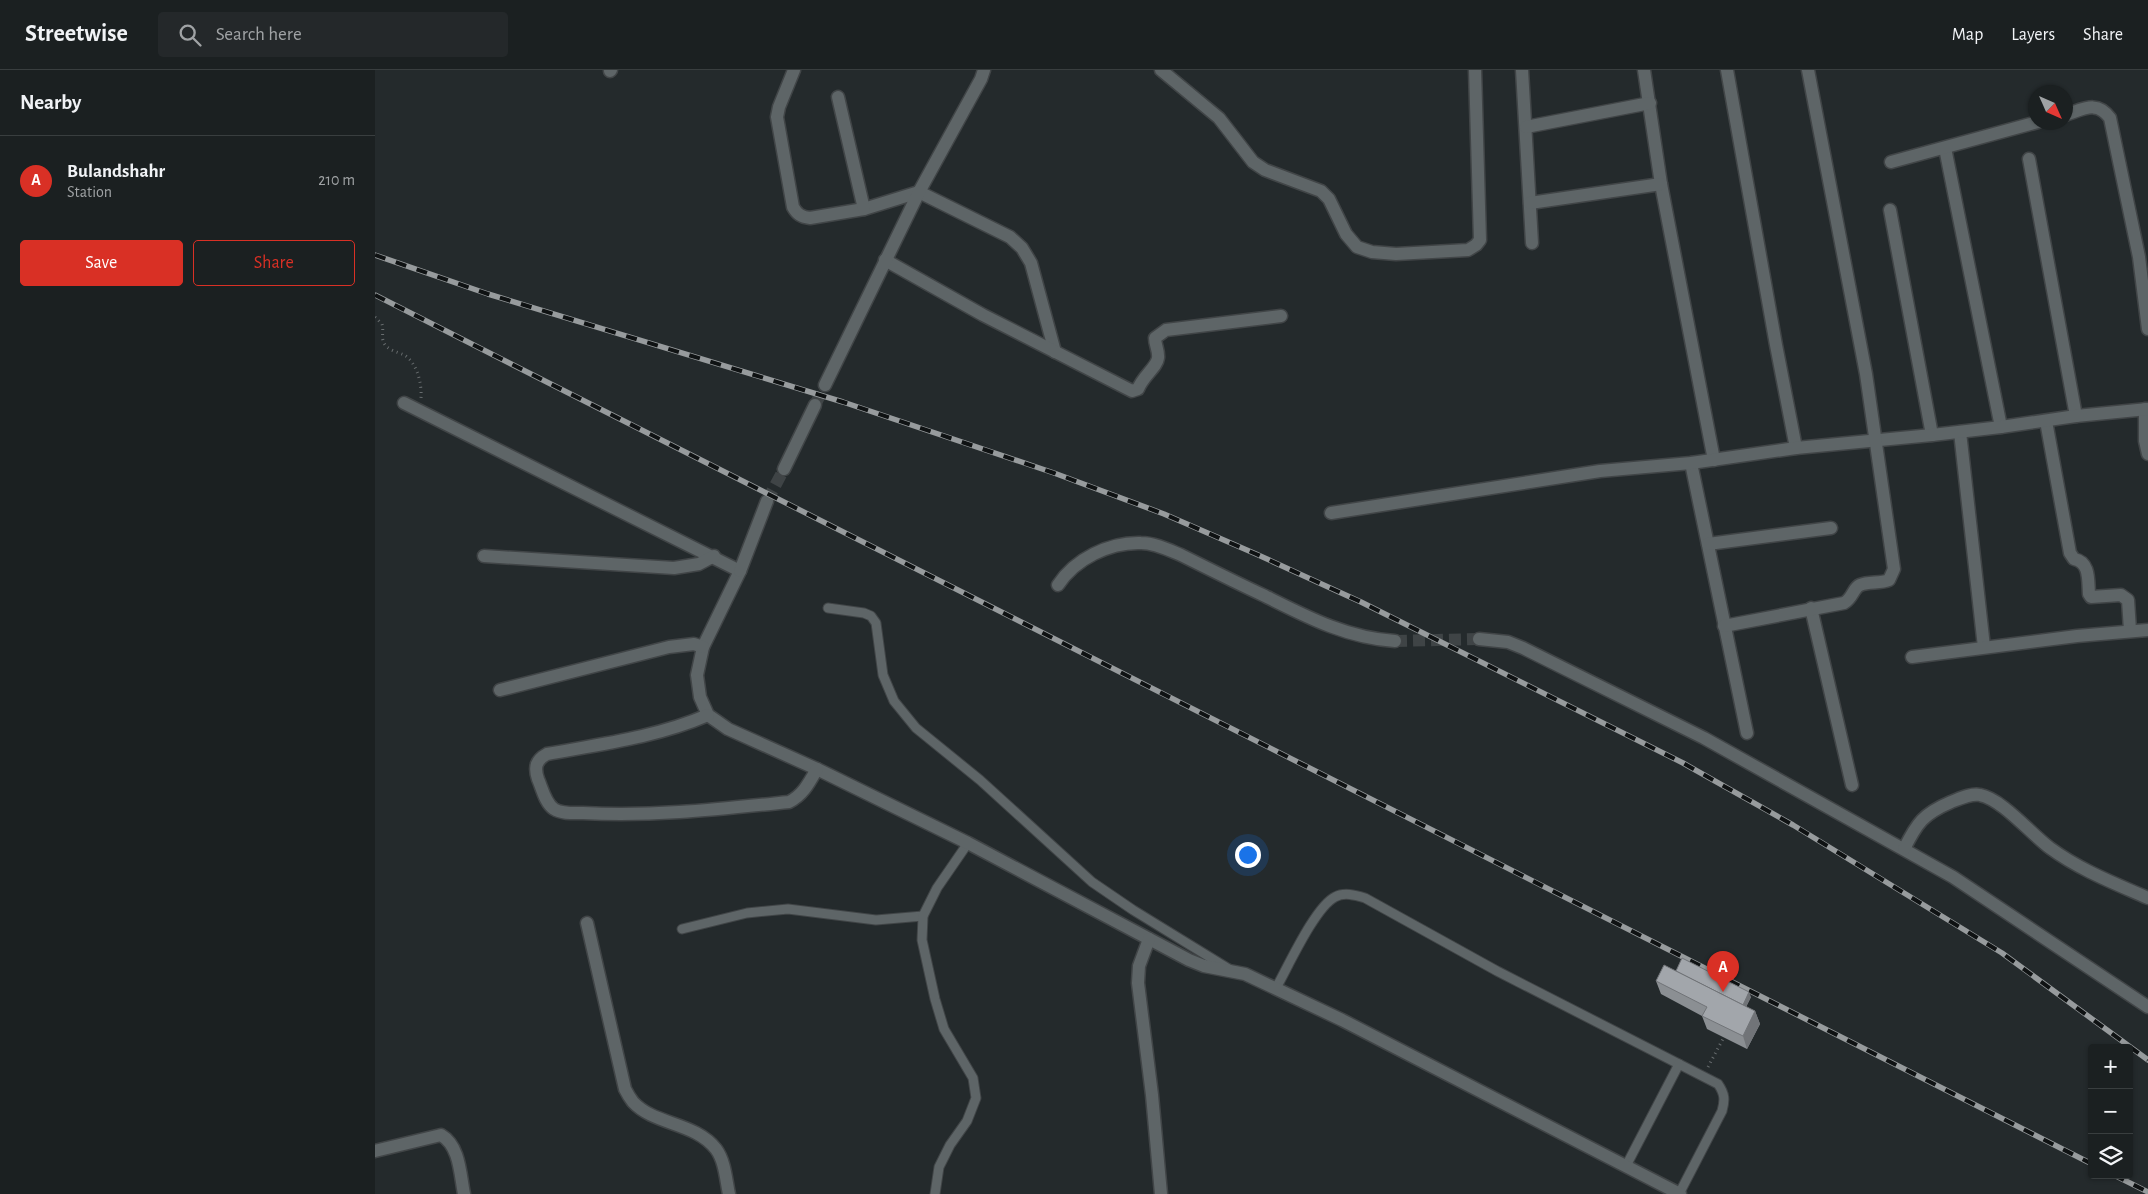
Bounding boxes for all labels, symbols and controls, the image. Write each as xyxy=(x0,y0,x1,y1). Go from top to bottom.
search box xyxy=(158,12,508,57)
icon: search xyxy=(176,21,204,49)
text: Streetwise xyxy=(25,22,128,46)
text: Search here xyxy=(216,25,302,44)
text: Map xyxy=(1952,26,1983,44)
text: Layers xyxy=(2011,26,2055,44)
text: Share xyxy=(2083,26,2123,44)
north arrow xyxy=(2028,85,2073,130)
text: Nearby xyxy=(20,92,81,113)
text: Bulandshahr xyxy=(67,162,165,181)
text: A xyxy=(31,172,41,188)
text: 210 m xyxy=(318,172,355,188)
text: Station xyxy=(67,184,112,200)
button: Save xyxy=(20,240,183,286)
button: Share xyxy=(193,240,355,286)
your location xyxy=(1235,842,1261,868)
pin: A xyxy=(1707,951,1739,992)
map controls xyxy=(2088,1044,2133,1179)
button: + xyxy=(2088,1044,2133,1089)
button: − xyxy=(2088,1089,2133,1134)
button: layers xyxy=(2088,1134,2133,1179)

